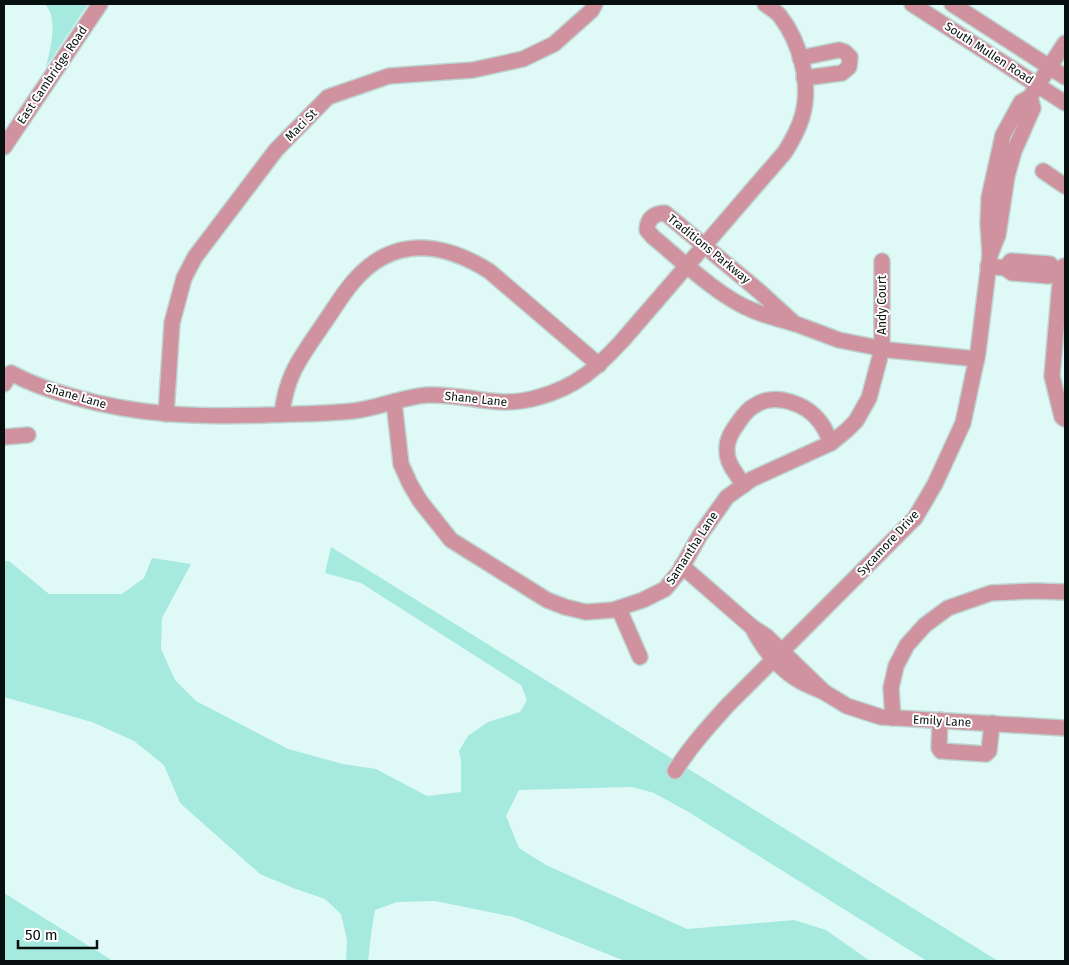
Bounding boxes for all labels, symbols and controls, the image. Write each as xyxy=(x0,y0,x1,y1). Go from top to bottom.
street label: South Mullen Road xyxy=(942,19,1036,87)
street label: East Cambridge Road xyxy=(14,23,90,127)
street label: Maci St xyxy=(282,106,320,144)
street label: Traditions Parkway xyxy=(665,211,753,287)
street label: Andy Court xyxy=(875,275,889,335)
street label: Shane Lane xyxy=(44,381,108,411)
street label: Shane Lane xyxy=(444,389,508,409)
street label: Sycamore Drive xyxy=(854,508,922,578)
street label: Samantha Lane xyxy=(663,509,721,587)
street label: Emily Lane xyxy=(912,712,972,730)
scale bar xyxy=(18,918,96,950)
text: 50 m xyxy=(25,926,58,944)

